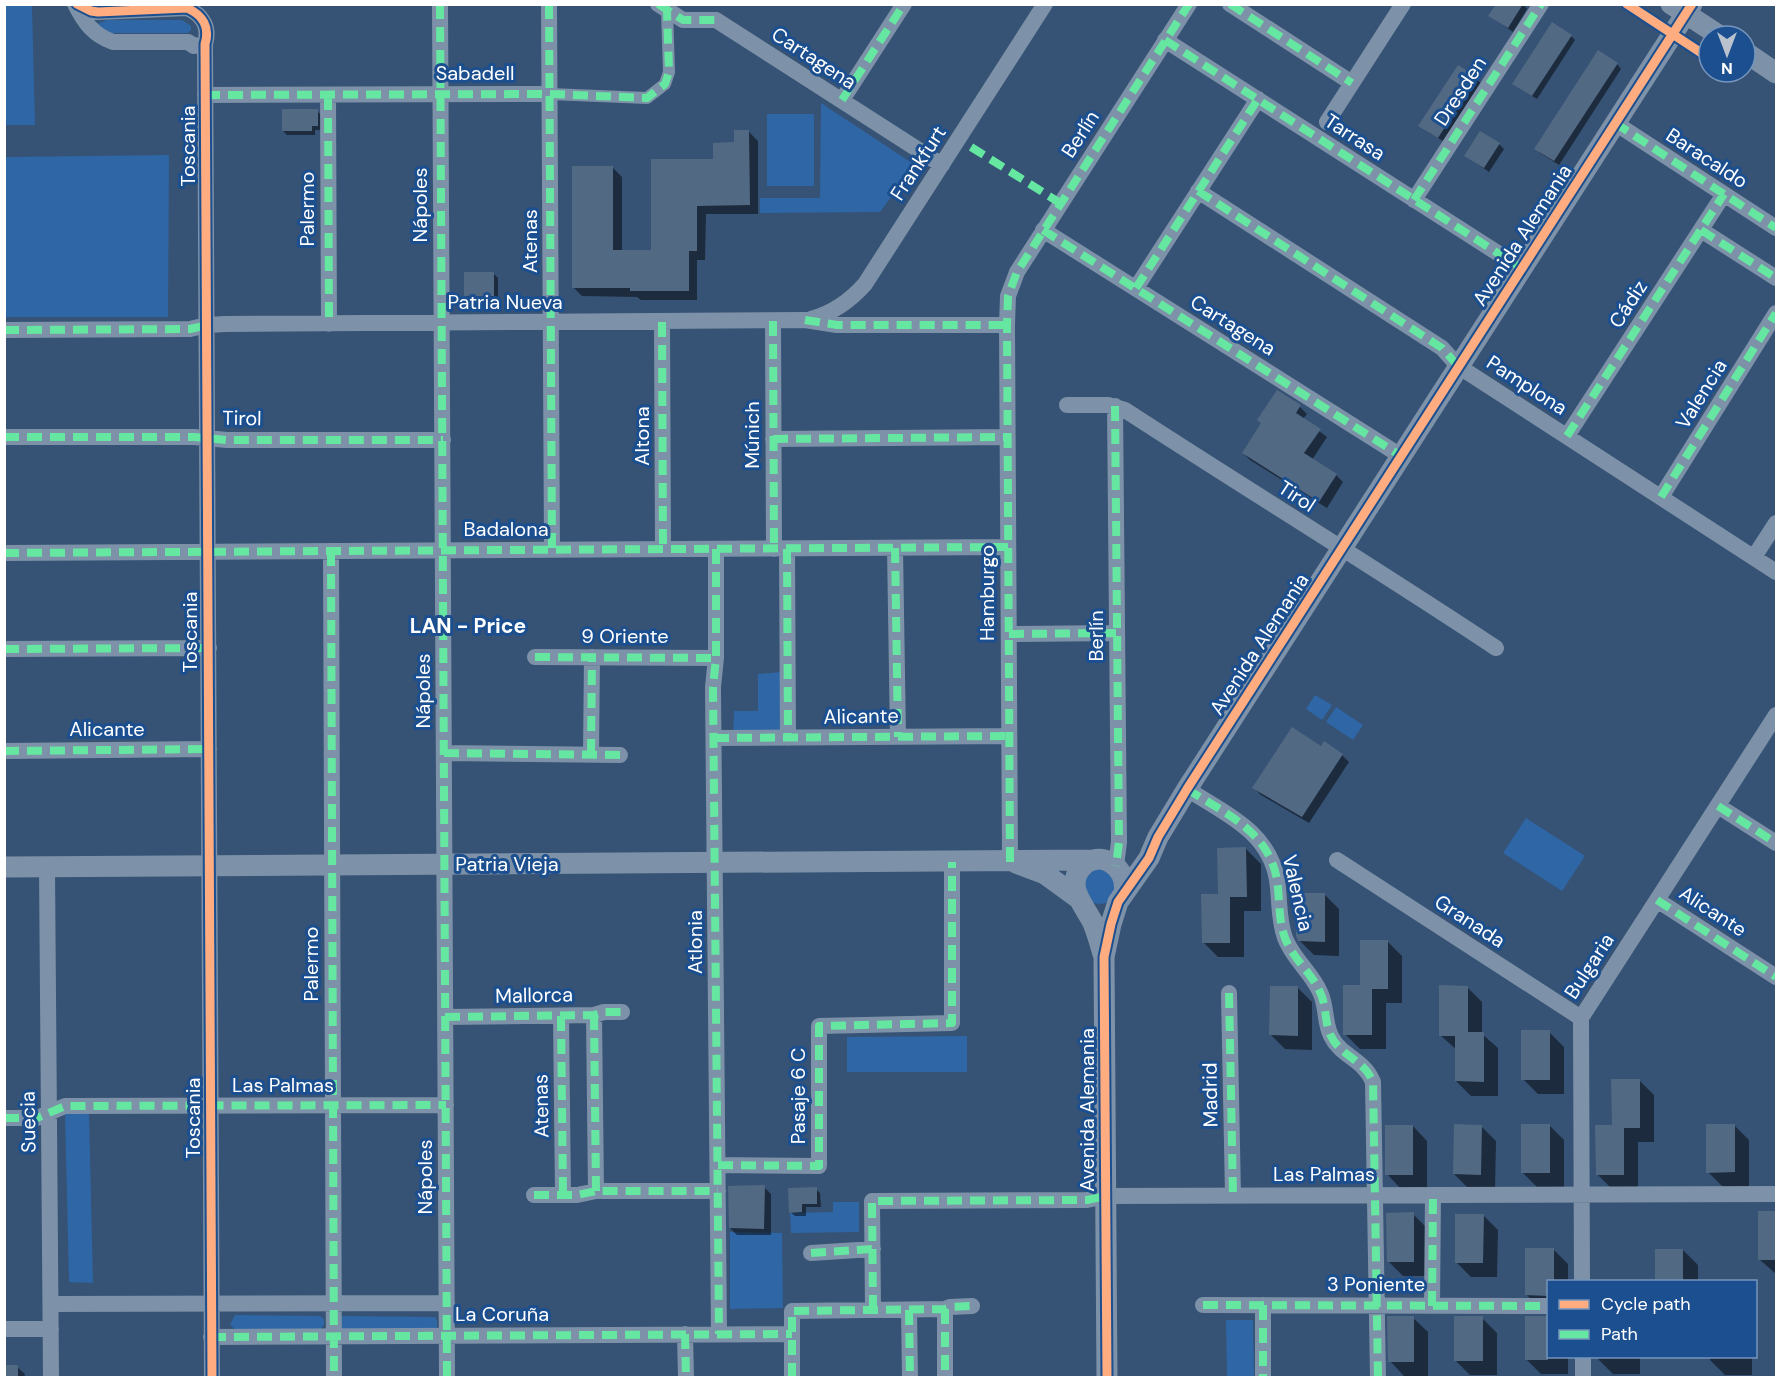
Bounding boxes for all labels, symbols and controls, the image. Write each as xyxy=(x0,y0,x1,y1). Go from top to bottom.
street label: Cartagena xyxy=(767,21,861,95)
north arrow xyxy=(1697,24,1757,84)
street label: Dresden xyxy=(1428,51,1492,131)
text: N xyxy=(1721,58,1733,79)
street label: Sabadell xyxy=(436,60,514,86)
street label: Berlín xyxy=(1055,105,1105,163)
street label: Toscania xyxy=(175,106,201,186)
street label: Tarrasa xyxy=(1320,108,1390,166)
street label: Frankfurt xyxy=(884,121,952,205)
street label: Baracaldo xyxy=(1661,122,1753,194)
street label: Avenida Alemania xyxy=(1467,159,1577,311)
street label: Nápoles xyxy=(407,168,433,242)
street label: Palermo xyxy=(294,172,320,246)
street label: Atenas xyxy=(517,209,543,273)
street label: Cádiz xyxy=(1603,275,1653,333)
street label: Patria Nueva xyxy=(447,289,563,315)
street label: Cartagena xyxy=(1185,289,1281,361)
street label: Pamplona xyxy=(1482,349,1572,421)
street label: Valencia xyxy=(1669,354,1733,434)
street label: Múnich xyxy=(739,401,765,469)
street label: Tirol xyxy=(222,405,262,431)
street label: Altona xyxy=(629,406,655,466)
street label: Tirol xyxy=(1273,474,1321,518)
street label: Badalona xyxy=(463,516,549,542)
street label: Hamburgo xyxy=(974,545,1000,641)
street label: Avenida Alemania xyxy=(1204,568,1314,720)
street label: Toscania xyxy=(177,592,203,672)
street label: Berlín xyxy=(1083,610,1109,662)
district label: LAN - Price xyxy=(410,612,526,640)
street label: 9 Oriente xyxy=(581,623,669,649)
street label: Nápoles xyxy=(410,654,436,728)
street label: Alicante xyxy=(823,702,899,730)
street label: Alicante xyxy=(69,716,145,742)
street label: Patria Vieja xyxy=(455,851,559,877)
street label: Valencia xyxy=(1277,852,1319,934)
street label: Alicante xyxy=(1674,880,1752,942)
street label: Granada xyxy=(1430,889,1510,953)
street label: Atlonia xyxy=(682,910,708,974)
street label: Palermo xyxy=(298,927,324,1001)
street label: Bulgaria xyxy=(1558,928,1620,1004)
street label: Mallorca xyxy=(495,981,573,1009)
street label: Avenida Alemania xyxy=(1074,1028,1100,1192)
street label: Pasaje 6 C xyxy=(785,1048,811,1144)
street label: Madrid xyxy=(1196,1062,1224,1128)
street label: Las Palmas xyxy=(232,1072,334,1098)
street label: Atenas xyxy=(527,1074,555,1138)
street label: Toscania xyxy=(180,1078,206,1158)
street label: Suecia xyxy=(14,1091,42,1153)
street label: Nápoles xyxy=(412,1140,438,1214)
street label: Las Palmas xyxy=(1273,1161,1375,1187)
street label: 3 Poniente xyxy=(1327,1271,1425,1297)
legend xyxy=(1547,1280,1757,1358)
text: Cycle path xyxy=(1601,1292,1691,1316)
street label: La Coruña xyxy=(455,1301,549,1327)
text: Path xyxy=(1601,1322,1638,1346)

